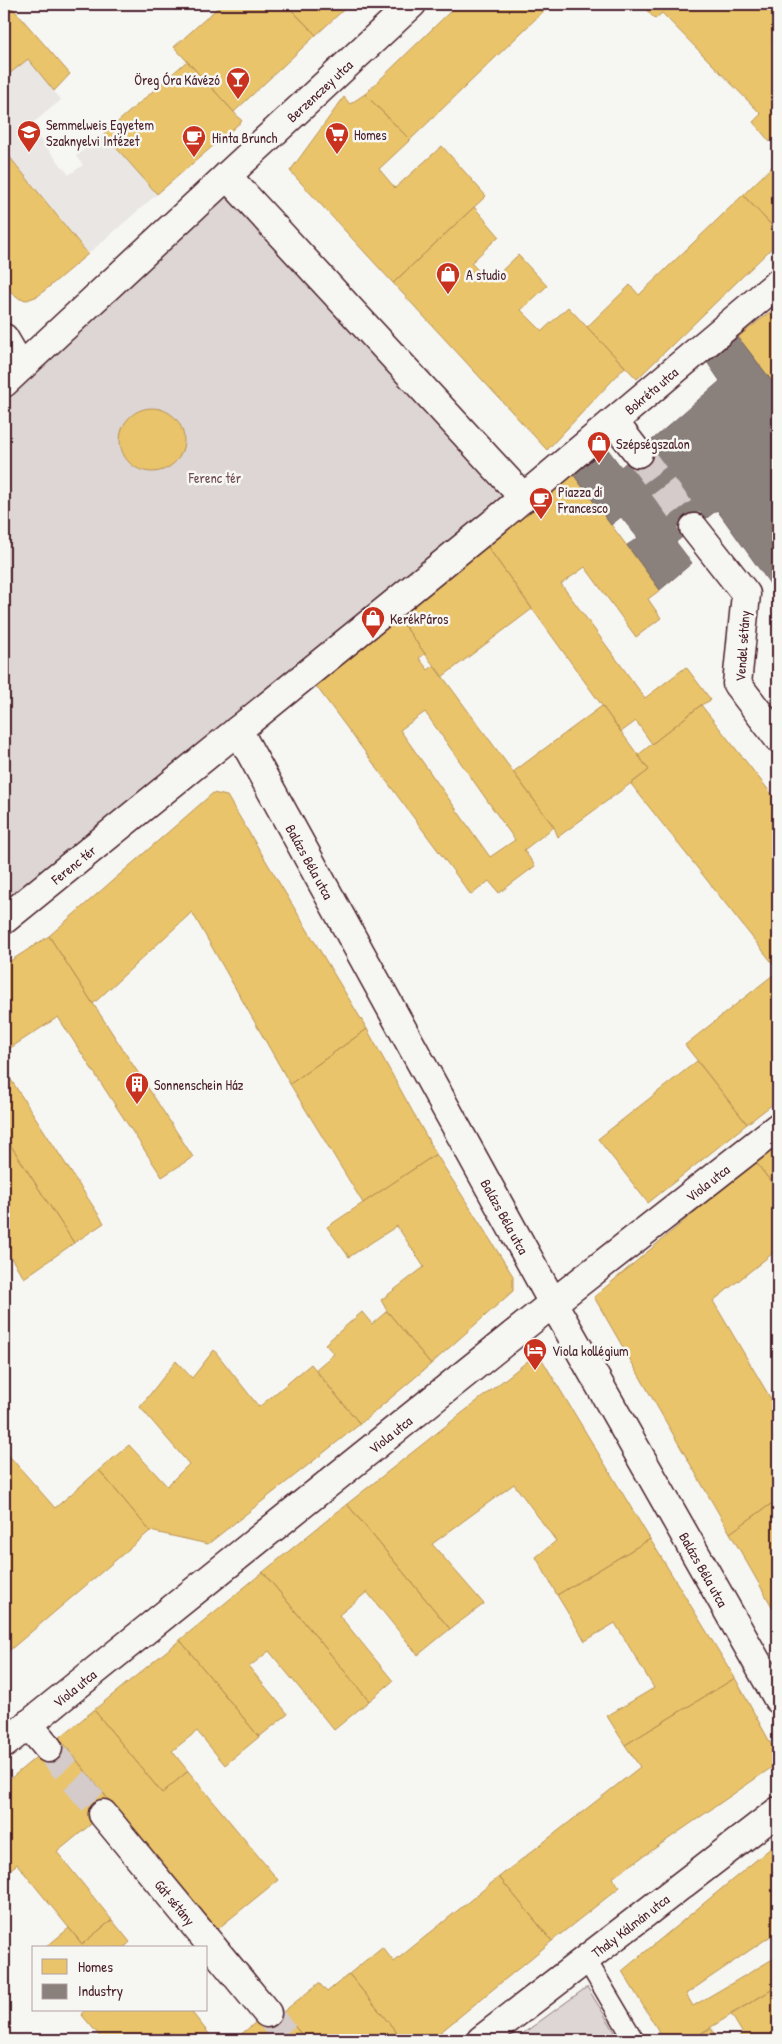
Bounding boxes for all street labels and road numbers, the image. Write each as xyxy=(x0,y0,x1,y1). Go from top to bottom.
street label: Berzenczey utca xyxy=(282,55,356,126)
street label: Bokréta utca xyxy=(620,362,682,418)
street label: Vendel sétány xyxy=(730,610,755,682)
street label: Balázs Béla utca xyxy=(282,821,339,903)
street label: Ferenc tér xyxy=(46,840,100,888)
street label: Viola utca xyxy=(681,1159,733,1205)
street label: Balázs Béla utca xyxy=(477,1175,534,1258)
street label: Viola utca xyxy=(364,1410,416,1457)
street label: Balázs Béla utca xyxy=(675,1528,733,1610)
street label: Viola utca xyxy=(49,1664,100,1711)
street label: Gát sétány xyxy=(151,1875,200,1929)
street label: Thaly Kálmán utca xyxy=(587,1889,673,1961)

